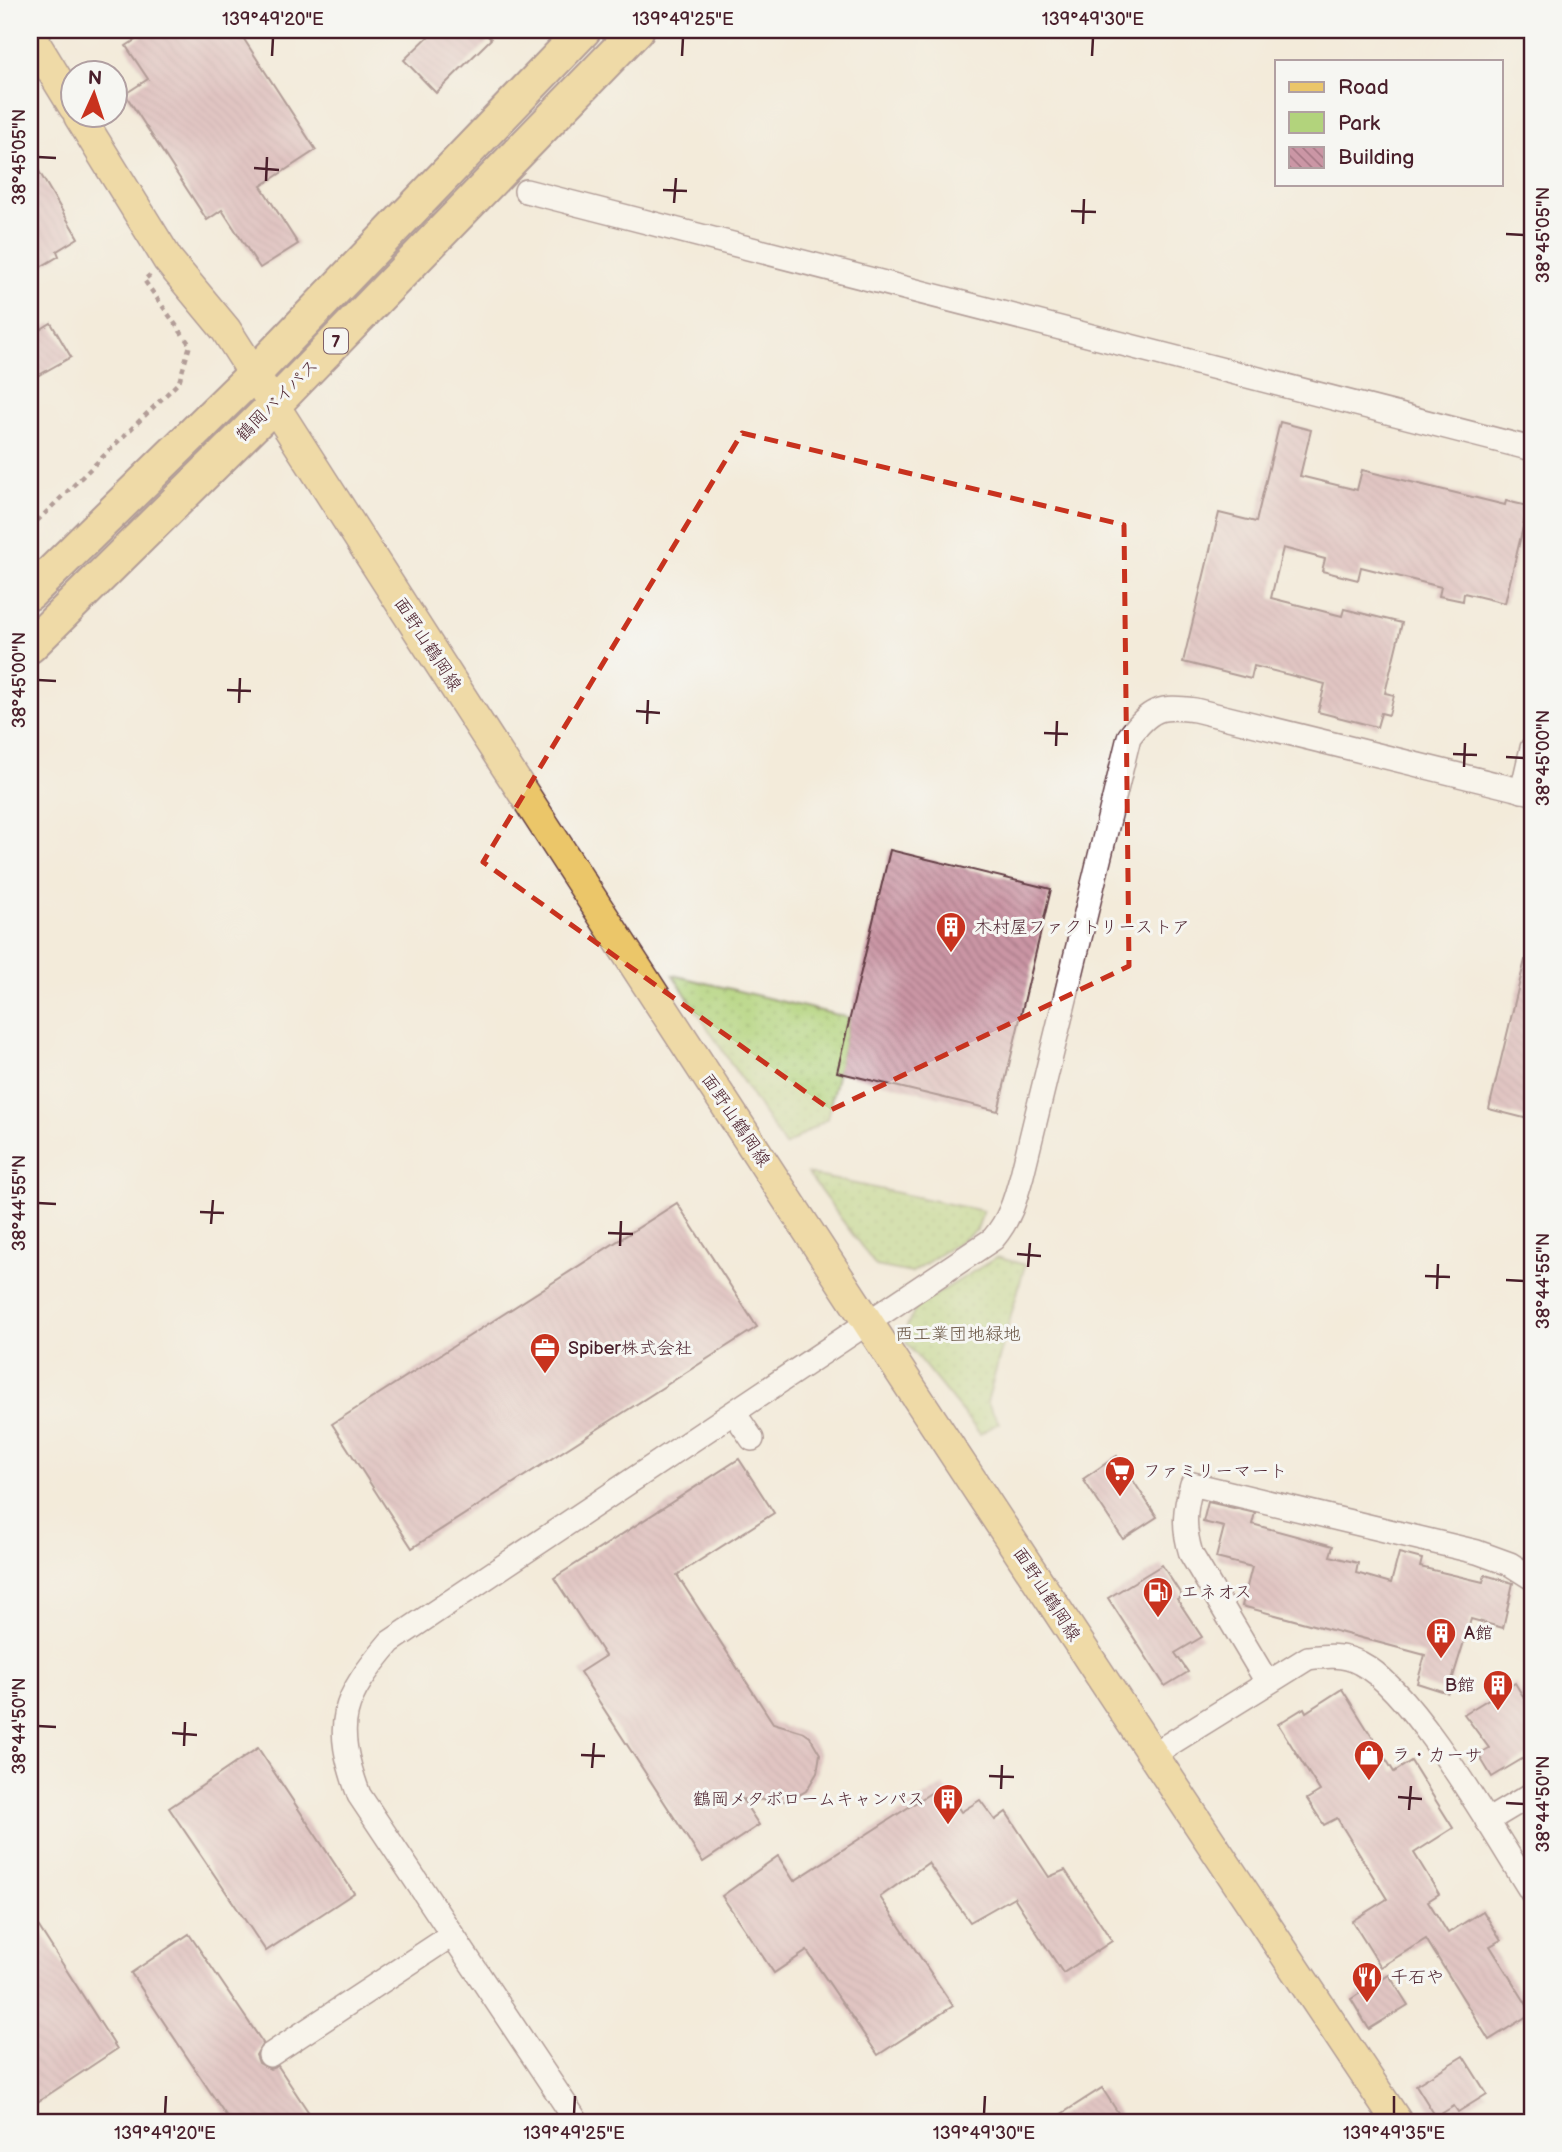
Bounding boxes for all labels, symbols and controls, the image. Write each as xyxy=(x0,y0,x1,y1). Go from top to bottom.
text: 139°49'20"E xyxy=(222,9,324,30)
text: 139°49'25"E xyxy=(632,9,734,30)
text: 139°49'30"E xyxy=(1042,9,1144,30)
north arrow xyxy=(60,60,130,130)
legend xyxy=(1275,60,1502,186)
text: N xyxy=(87,67,103,90)
text: Road xyxy=(1338,75,1389,100)
text: 38°45'05"N xyxy=(9,109,30,205)
text: Park xyxy=(1338,111,1381,136)
text: Building xyxy=(1338,145,1414,170)
text: 38°45'05"N xyxy=(1533,187,1554,283)
road number: 7 xyxy=(324,328,348,354)
street label: 鶴岡バイパス xyxy=(232,355,323,446)
street label: 面野山鶴岡線 xyxy=(389,593,466,695)
text: 38°45'00"N xyxy=(9,632,30,728)
text: 38°45'00"N xyxy=(1533,710,1554,806)
building icon: 木村屋ファクトリーストア xyxy=(934,910,968,954)
place label: 木村屋ファクトリーストア xyxy=(974,917,1190,938)
street label: 面野山鶴岡線 xyxy=(697,1070,774,1171)
text: 38°44'55"N xyxy=(9,1155,30,1251)
text: 38°44'55"N xyxy=(1533,1233,1554,1329)
park label: 西工業団地緑地 xyxy=(895,1324,1021,1345)
office icon: Spiber株式会社 xyxy=(528,1331,562,1375)
place label: Spiber株式会社 xyxy=(568,1338,693,1359)
supermarket icon: ファミリーマート xyxy=(1103,1454,1137,1498)
place label: ファミリーマート xyxy=(1143,1461,1287,1482)
street label: 面野山鶴岡線 xyxy=(1008,1543,1085,1645)
fuel station icon: エネオス xyxy=(1141,1575,1175,1619)
place label: エネオス xyxy=(1181,1582,1252,1603)
building icon: A館 xyxy=(1424,1616,1458,1660)
place label: A館 xyxy=(1464,1623,1493,1644)
building icon: B館 xyxy=(1481,1668,1515,1712)
place label: B館 xyxy=(1445,1675,1475,1696)
text: 38°44'50"N xyxy=(9,1677,30,1775)
shop icon: ラ・カーサ xyxy=(1352,1738,1386,1782)
place label: ラ・カーサ xyxy=(1392,1745,1483,1766)
text: 38°44'50"N xyxy=(1533,1755,1554,1853)
building icon: 鶴岡メタボロームキャンパス xyxy=(931,1782,965,1826)
place label: 鶴岡メタボロームキャンパス xyxy=(693,1789,925,1810)
restaurant icon: 千石や xyxy=(1350,1960,1384,2004)
place label: 千石や xyxy=(1390,1967,1444,1988)
text: 139°49'20"E xyxy=(114,2123,216,2144)
text: 139°49'25"E xyxy=(523,2123,625,2144)
text: 139°49'30"E xyxy=(933,2123,1035,2144)
text: 139°49'35"E xyxy=(1343,2123,1445,2144)

